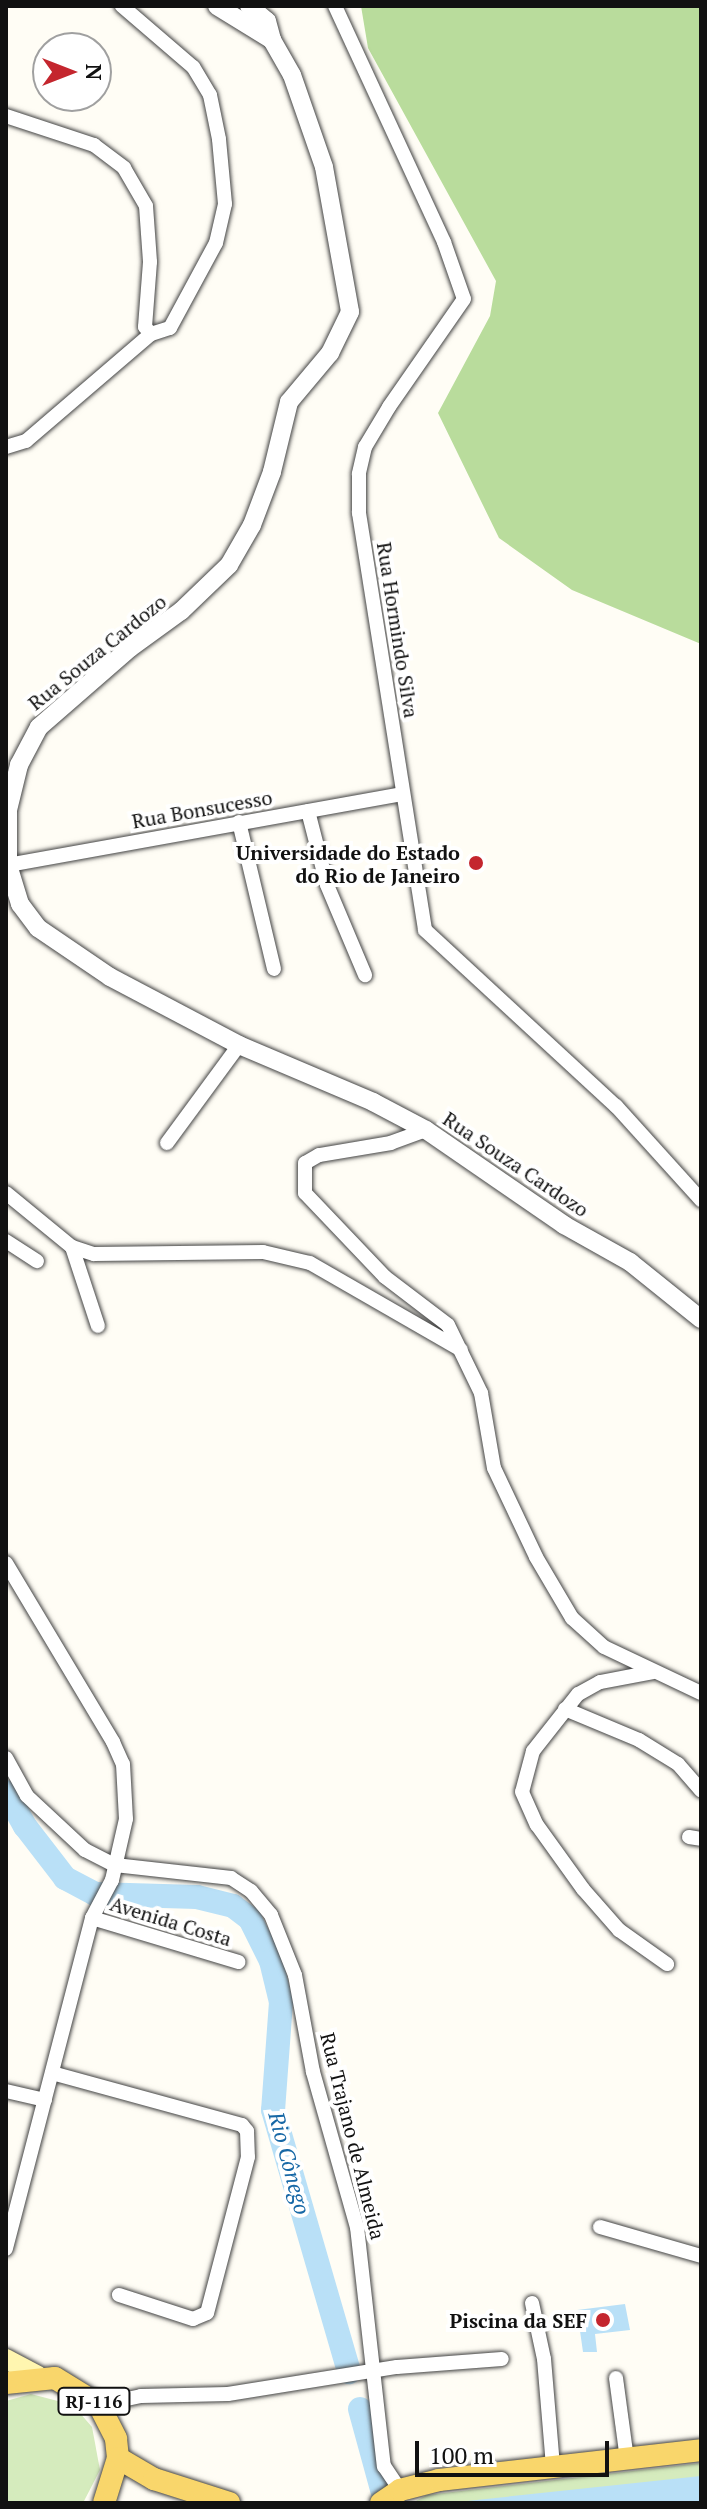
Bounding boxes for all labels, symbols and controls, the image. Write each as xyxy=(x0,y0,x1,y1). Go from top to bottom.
north arrow xyxy=(32,32,112,112)
text: N xyxy=(80,64,109,80)
street label: Rua Hormindo Silva xyxy=(372,540,424,720)
street label: Rua Souza Cardozo xyxy=(23,589,171,715)
street label: Rua Bonsucesso xyxy=(130,785,274,833)
place label: Universidade do Estado do Rio de Janeiro xyxy=(236,840,460,887)
marker: Universidade do Estado do Rio de Janeiro xyxy=(467,854,485,872)
street label: Rua Souza Cardozo xyxy=(439,1106,593,1222)
street label: Avenida Costa xyxy=(107,1891,235,1951)
street label: Rua Trajano de Almeida xyxy=(316,2030,390,2242)
water label: Rio Cônego xyxy=(264,2109,316,2217)
place label: Piscina da SEF xyxy=(450,2308,587,2332)
marker: Piscina da SEF xyxy=(594,2311,612,2329)
road number: RJ-116 xyxy=(56,2387,132,2415)
scale bar xyxy=(419,2425,613,2475)
text: 100 m xyxy=(429,2439,494,2471)

